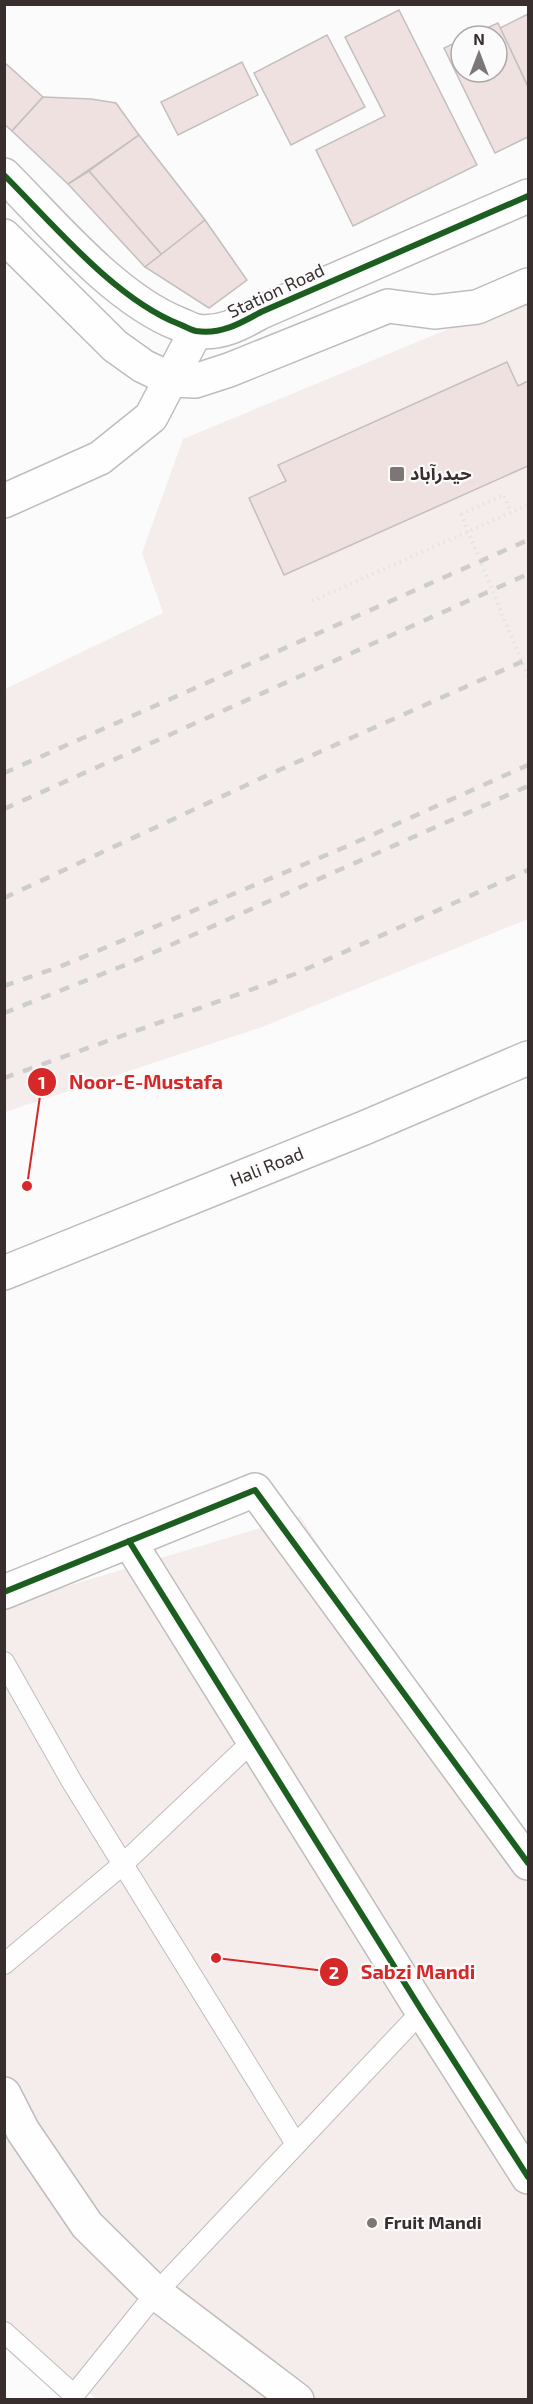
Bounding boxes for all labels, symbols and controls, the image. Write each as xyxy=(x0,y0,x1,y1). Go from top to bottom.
north arrow xyxy=(449,24,509,84)
text: N xyxy=(473,29,485,48)
street label: Station Road xyxy=(224,258,327,322)
place label: حیدرآباد xyxy=(410,462,472,485)
marker: حیدرآباد xyxy=(388,465,406,483)
callout: Noor-E-Mustafa xyxy=(27,1063,235,1101)
text: Noor-E-Mustafa xyxy=(69,1069,223,1093)
text: 1 xyxy=(38,1071,46,1093)
street label: Hali Road xyxy=(227,1141,307,1191)
callout: Sabzi Mandi xyxy=(319,1953,488,1991)
text: Sabzi Mandi xyxy=(361,1959,475,1983)
text: 2 xyxy=(329,1961,339,1983)
place label: Fruit Mandi xyxy=(384,2211,482,2233)
marker: Fruit Mandi xyxy=(365,2216,379,2230)

